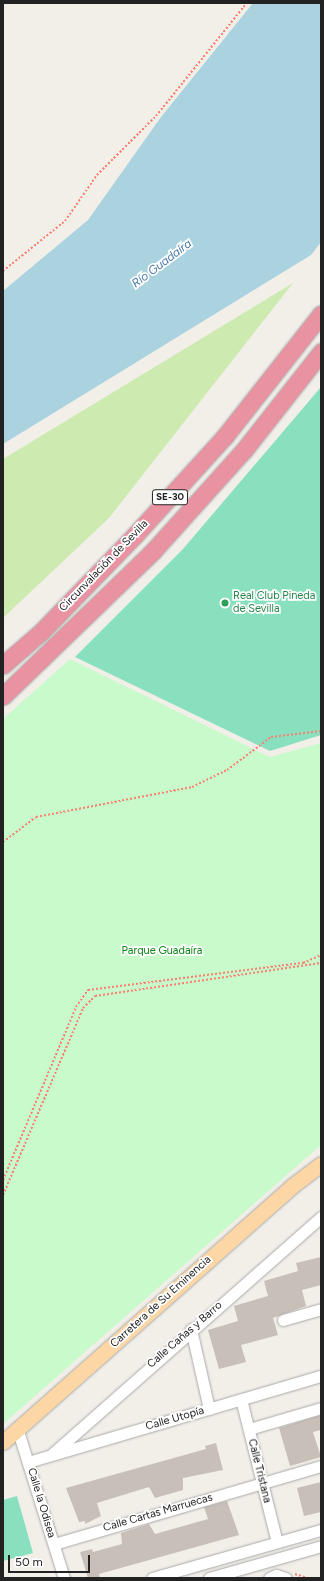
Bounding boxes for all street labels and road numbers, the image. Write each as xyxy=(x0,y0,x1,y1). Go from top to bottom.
road number: SE-30 xyxy=(151,489,189,505)
street label: Circunvalación de Sevilla xyxy=(57,518,151,614)
street label: Carretera de Su Eminencia xyxy=(108,1253,214,1351)
street label: Calle Cañas y Barro xyxy=(145,1299,225,1371)
street label: Calle Utopía xyxy=(144,1404,206,1434)
street label: Calle Tristana xyxy=(245,1438,273,1504)
street label: Calle la Odisea xyxy=(24,1467,58,1539)
street label: Calle Cartas Marruecas xyxy=(102,1491,214,1535)

